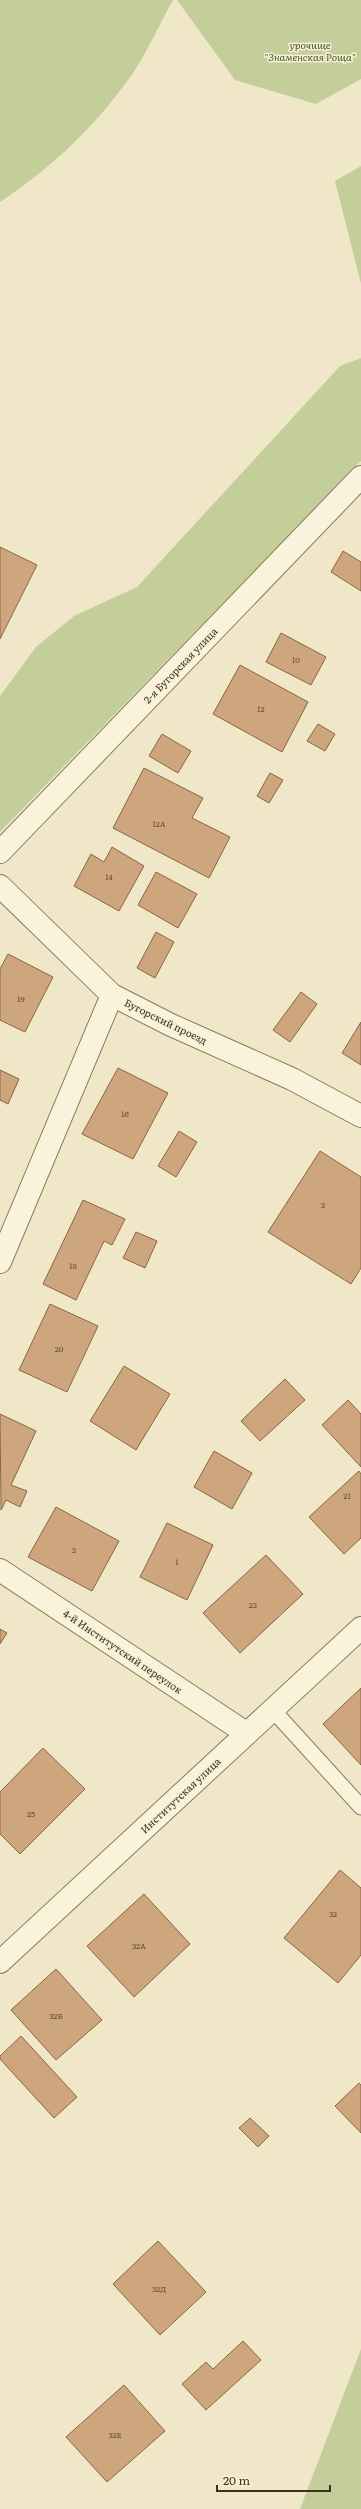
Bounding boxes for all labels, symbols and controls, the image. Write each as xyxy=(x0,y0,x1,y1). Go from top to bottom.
park label: урочище "Знаменская Роща" xyxy=(264,37,356,64)
street label: 2-я Бугорская улица xyxy=(140,623,221,706)
house number: 10 xyxy=(292,654,300,665)
house number: 12 xyxy=(257,703,265,714)
house number: 12А xyxy=(152,818,166,829)
house number: 14 xyxy=(105,871,113,882)
house number: 19 xyxy=(17,993,25,1004)
street label: Бугорский проезд xyxy=(122,994,210,1048)
house number: 16 xyxy=(121,1108,129,1119)
house number: 3 xyxy=(321,1199,325,1210)
house number: 18 xyxy=(69,1260,77,1271)
house number: 20 xyxy=(55,1343,64,1354)
house number: 21 xyxy=(343,1490,351,1501)
house number: 3 xyxy=(72,1544,76,1555)
house number: 1 xyxy=(175,1556,179,1567)
house number: 23 xyxy=(249,1599,257,1610)
street label: 4-й Институтский переулок xyxy=(60,1605,186,1697)
street label: Институтская улица xyxy=(136,1753,224,1836)
house number: 25 xyxy=(27,1808,35,1819)
house number: 32 xyxy=(329,1908,337,1919)
house number: 32А xyxy=(132,1940,146,1951)
house number: 32Б xyxy=(49,2010,63,2021)
house number: 32Д xyxy=(152,2283,166,2294)
house number: 32Е xyxy=(108,2429,122,2440)
scale bar xyxy=(217,2467,330,2493)
text: 20 m xyxy=(223,2471,250,2489)

